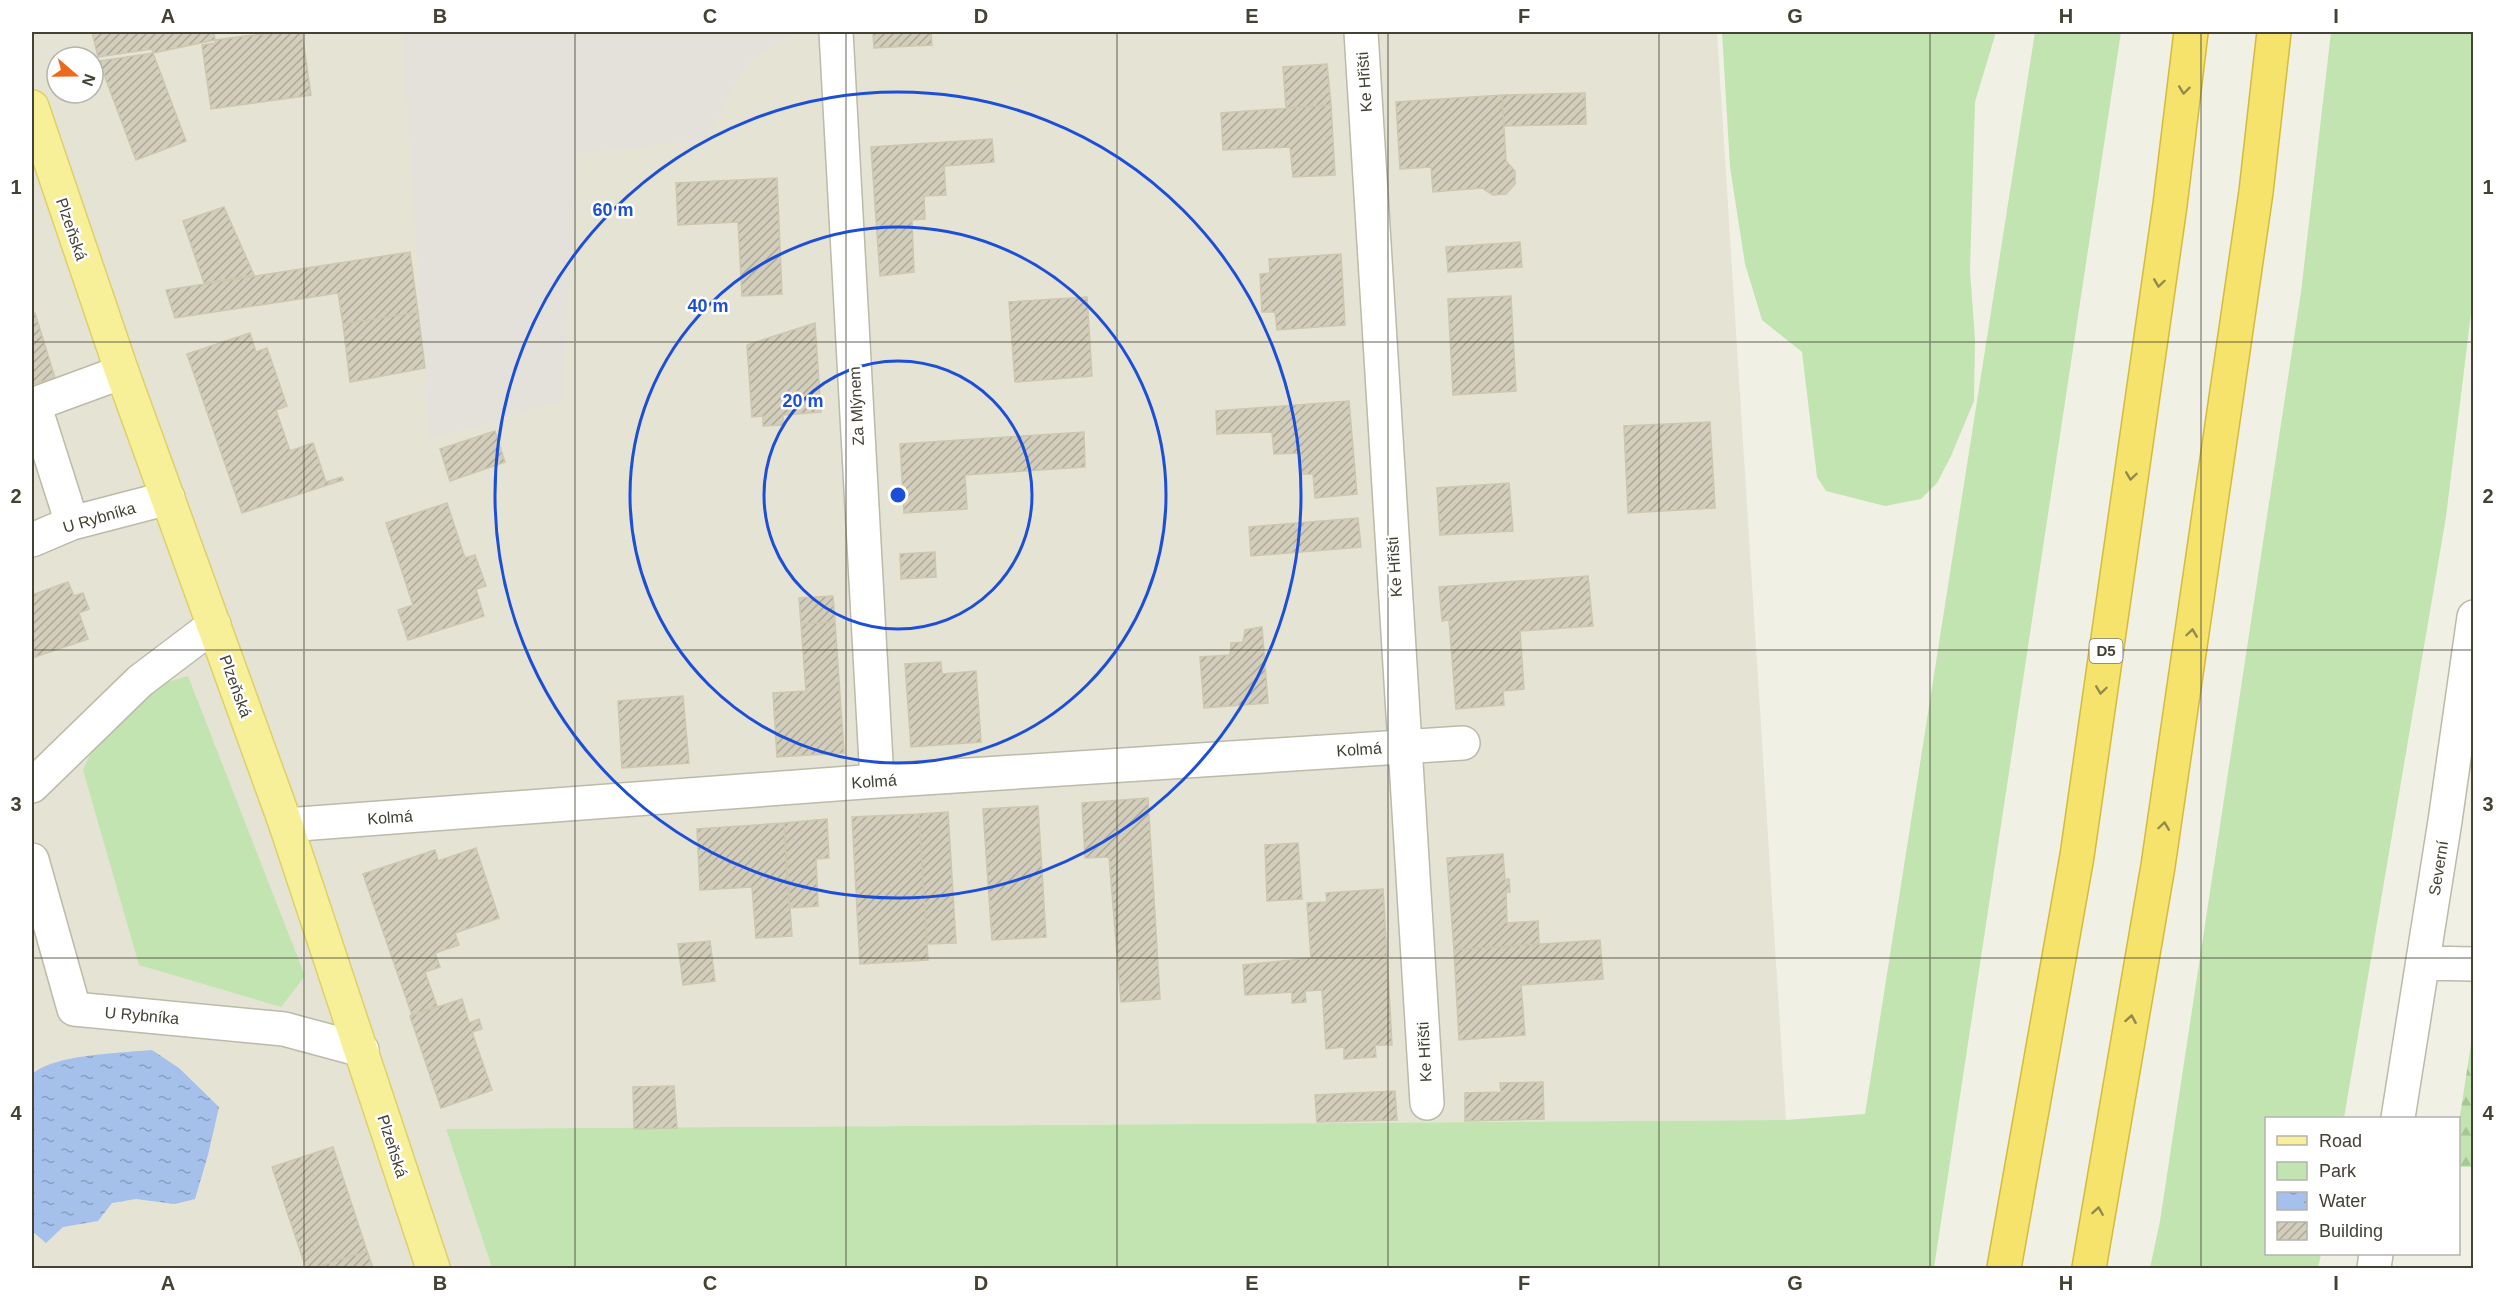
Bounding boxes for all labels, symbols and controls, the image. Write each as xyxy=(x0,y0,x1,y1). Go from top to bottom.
text: A xyxy=(161,5,175,27)
text: B xyxy=(433,5,447,27)
text: C xyxy=(703,5,717,27)
text: D xyxy=(974,5,988,27)
text: E xyxy=(1245,5,1259,27)
text: F xyxy=(1518,5,1530,27)
text: G xyxy=(1787,5,1803,27)
text: H xyxy=(2059,5,2073,27)
text: I xyxy=(2333,5,2339,27)
north arrow xyxy=(45,45,105,105)
street label: Ke Hřišti xyxy=(1354,51,1375,113)
text: N xyxy=(79,72,99,88)
one-way arrow xyxy=(2178,85,2191,94)
text: 1 xyxy=(10,176,22,198)
text: 1 xyxy=(2482,176,2494,198)
street label: Plzeňská xyxy=(53,196,90,263)
text: 60 m xyxy=(592,200,634,220)
one-way arrow xyxy=(2154,278,2166,288)
text: 40 m xyxy=(687,296,729,316)
street label: Za Mlýnem xyxy=(846,366,867,446)
text: 20 m xyxy=(782,391,824,411)
one-way arrow xyxy=(2126,471,2138,481)
text: 2 xyxy=(10,485,22,507)
centre of rings xyxy=(888,485,908,505)
text: 2 xyxy=(2482,485,2494,507)
street label: U Rybníka xyxy=(61,499,137,536)
street label: Ke Hřišti xyxy=(1384,536,1405,598)
one-way arrow xyxy=(2185,629,2197,638)
road number: D5 xyxy=(2090,639,2122,663)
street label: Plzeňská xyxy=(216,653,255,720)
one-way arrow xyxy=(2095,685,2107,694)
street label: Kolmá xyxy=(1336,739,1382,760)
street label: Kolmá xyxy=(851,771,897,792)
text: 3 xyxy=(10,793,22,815)
text: 3 xyxy=(2482,793,2494,815)
street label: Kolmá xyxy=(367,807,413,828)
one-way arrow xyxy=(2157,822,2169,831)
street label: Severní xyxy=(2426,839,2451,897)
street label: U Rybníka xyxy=(104,1004,180,1027)
one-way arrow xyxy=(2125,1014,2137,1023)
street label: Ke Hřišti xyxy=(1414,1021,1435,1083)
text: 4 xyxy=(10,1102,22,1124)
text: 4 xyxy=(2482,1102,2494,1124)
street label: Plzeňská xyxy=(374,1113,411,1180)
legend xyxy=(2265,1117,2460,1255)
text: Road xyxy=(2319,1131,2362,1151)
text: Park xyxy=(2319,1161,2357,1181)
text: Water xyxy=(2319,1191,2366,1211)
one-way arrow xyxy=(2092,1206,2104,1215)
text: Building xyxy=(2319,1221,2383,1241)
text: A xyxy=(161,1272,175,1294)
text: B xyxy=(433,1272,447,1294)
text: C xyxy=(703,1272,717,1294)
text: D xyxy=(974,1272,988,1294)
text: E xyxy=(1245,1272,1259,1294)
text: F xyxy=(1518,1272,1530,1294)
text: G xyxy=(1787,1272,1803,1294)
text: H xyxy=(2059,1272,2073,1294)
text: I xyxy=(2333,1272,2339,1294)

